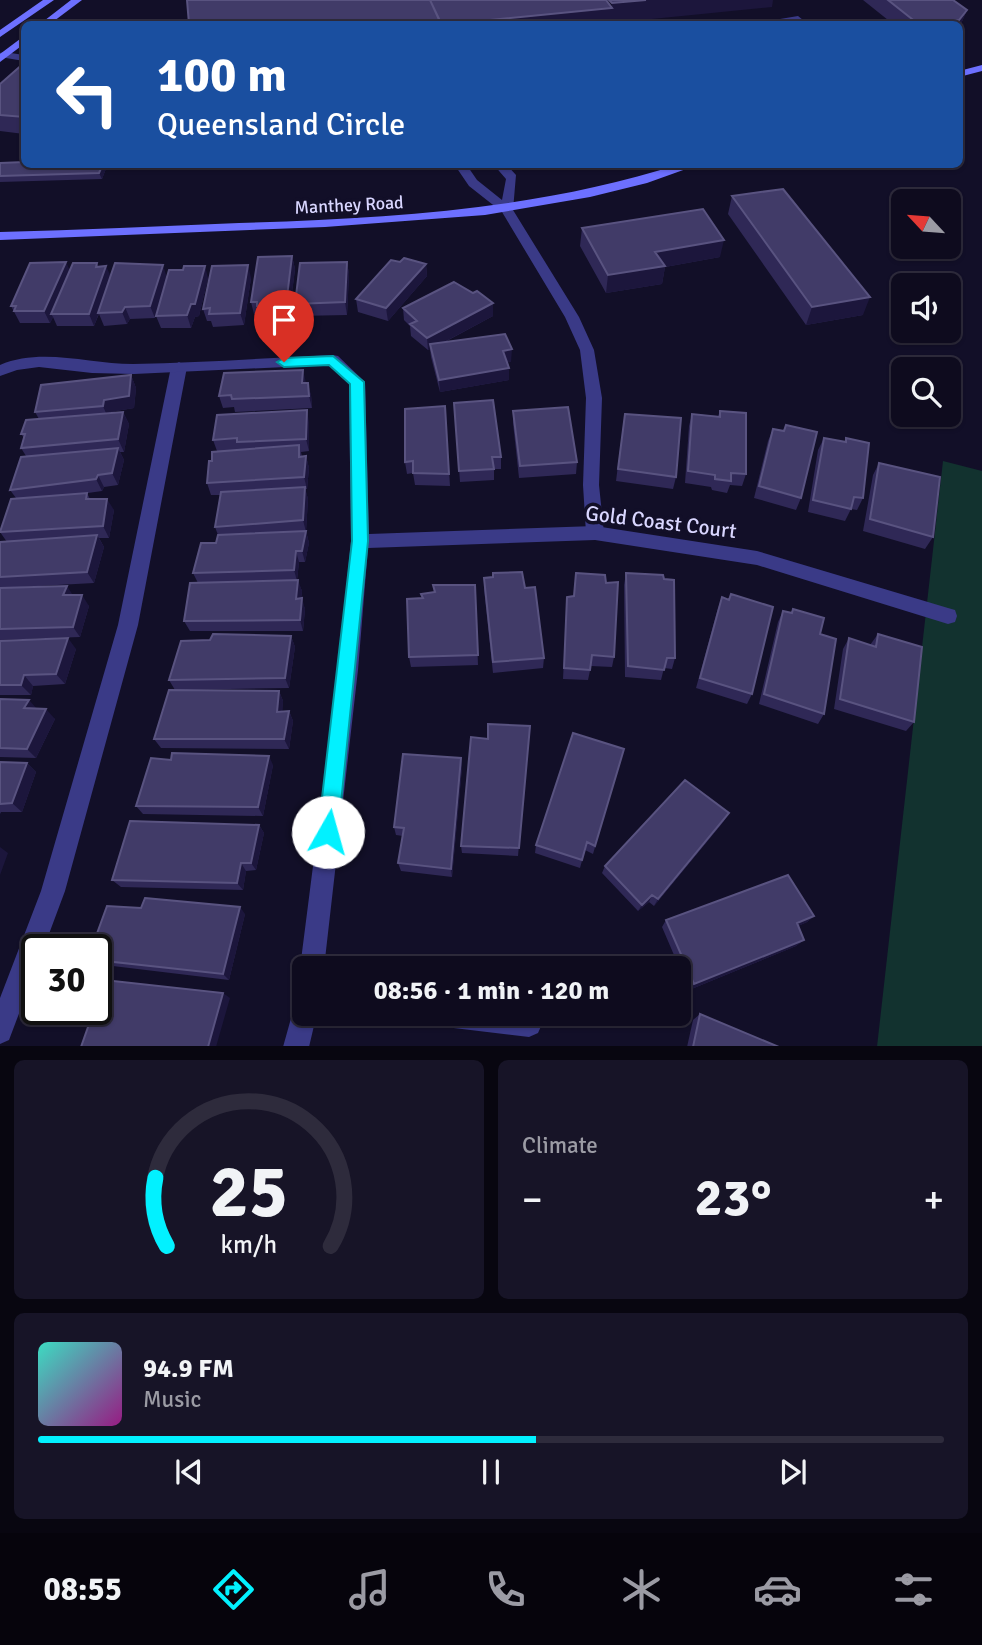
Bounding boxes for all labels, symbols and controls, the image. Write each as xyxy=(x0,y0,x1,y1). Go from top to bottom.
text: 100 m xyxy=(157,45,287,105)
icon: left xyxy=(42,49,133,140)
text: Queensland Circle xyxy=(157,105,405,144)
north arrow xyxy=(891,189,961,259)
map controls xyxy=(891,189,961,427)
street label: Manthey Road xyxy=(294,191,404,219)
button: sound xyxy=(891,273,961,343)
pin xyxy=(254,290,314,362)
icon: arrive xyxy=(265,301,303,339)
button: search xyxy=(891,357,961,427)
street label: Gold Coast Court xyxy=(584,500,738,544)
position arrow xyxy=(291,795,365,869)
speed limit sign: 30 xyxy=(21,934,112,1025)
text: 08:56 · 1 min · 120 m xyxy=(374,975,609,1007)
text: Climate xyxy=(522,1131,598,1160)
text: 25 xyxy=(210,1148,288,1237)
text: 23° xyxy=(695,1166,771,1230)
text: − xyxy=(522,1176,543,1223)
text: + xyxy=(923,1176,944,1223)
text: km/h xyxy=(221,1228,277,1259)
text: 94.9 FM xyxy=(143,1353,234,1385)
text: Music xyxy=(143,1385,201,1414)
icon: previous xyxy=(170,1453,208,1491)
icon: pause xyxy=(472,1453,510,1491)
icon: next xyxy=(774,1453,812,1491)
icon: directions xyxy=(209,1565,258,1614)
icon: music xyxy=(345,1565,394,1614)
icon: phone xyxy=(481,1565,530,1614)
icon: climate xyxy=(617,1565,666,1614)
icon: car xyxy=(753,1565,802,1614)
icon: filters xyxy=(889,1565,938,1614)
text: 08:55 xyxy=(44,1570,122,1609)

